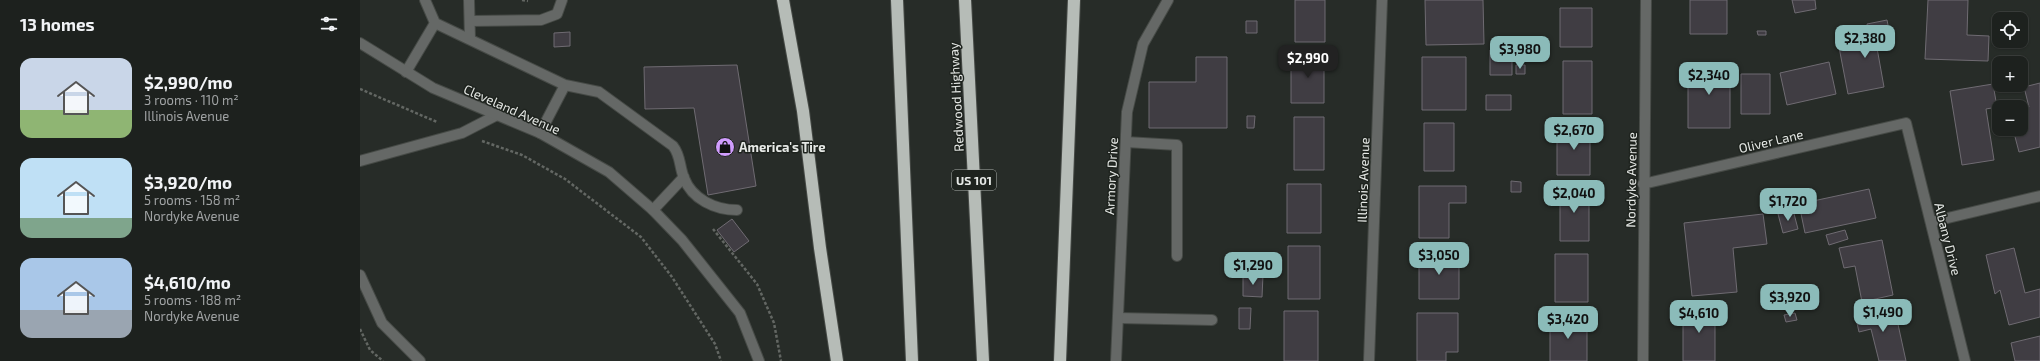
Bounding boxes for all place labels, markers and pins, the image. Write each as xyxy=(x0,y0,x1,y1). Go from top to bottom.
pin: $2,380 xyxy=(1832,25,1898,59)
pin: $3,980 xyxy=(1487,36,1553,70)
pin: $2,990 xyxy=(1275,45,1341,79)
pin: $2,340 xyxy=(1676,62,1742,96)
pin: $2,670 xyxy=(1541,117,1607,151)
shop icon: America's Tire xyxy=(714,136,736,158)
place label: America's Tire xyxy=(739,139,826,155)
pin: $2,040 xyxy=(1541,180,1607,214)
pin: $1,720 xyxy=(1755,188,1821,222)
pin: $3,050 xyxy=(1406,242,1472,276)
pin: $1,290 xyxy=(1220,252,1286,286)
pin: $3,920 xyxy=(1757,284,1823,318)
pin: $1,490 xyxy=(1850,299,1916,333)
pin: $4,610 xyxy=(1666,300,1732,334)
pin: $3,420 xyxy=(1535,306,1601,340)

